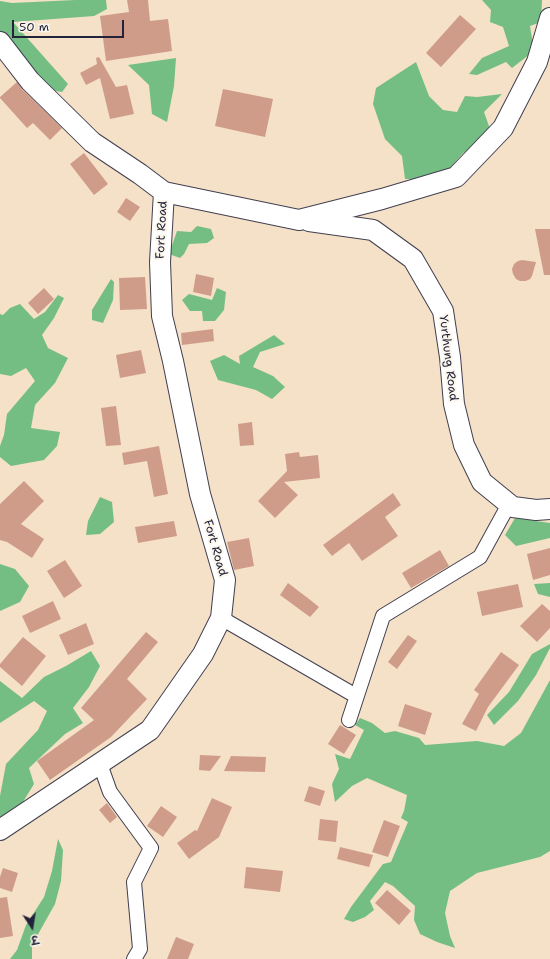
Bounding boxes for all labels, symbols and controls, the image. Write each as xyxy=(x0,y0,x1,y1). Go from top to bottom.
scale bar xyxy=(14,12,126,38)
text: 50 m xyxy=(19,19,49,35)
street label: Fort Road xyxy=(153,201,171,259)
street label: Yurthung Road xyxy=(436,314,460,402)
street label: Fort Road xyxy=(200,518,230,578)
north arrow xyxy=(12,907,52,947)
text: उ xyxy=(29,931,40,947)

